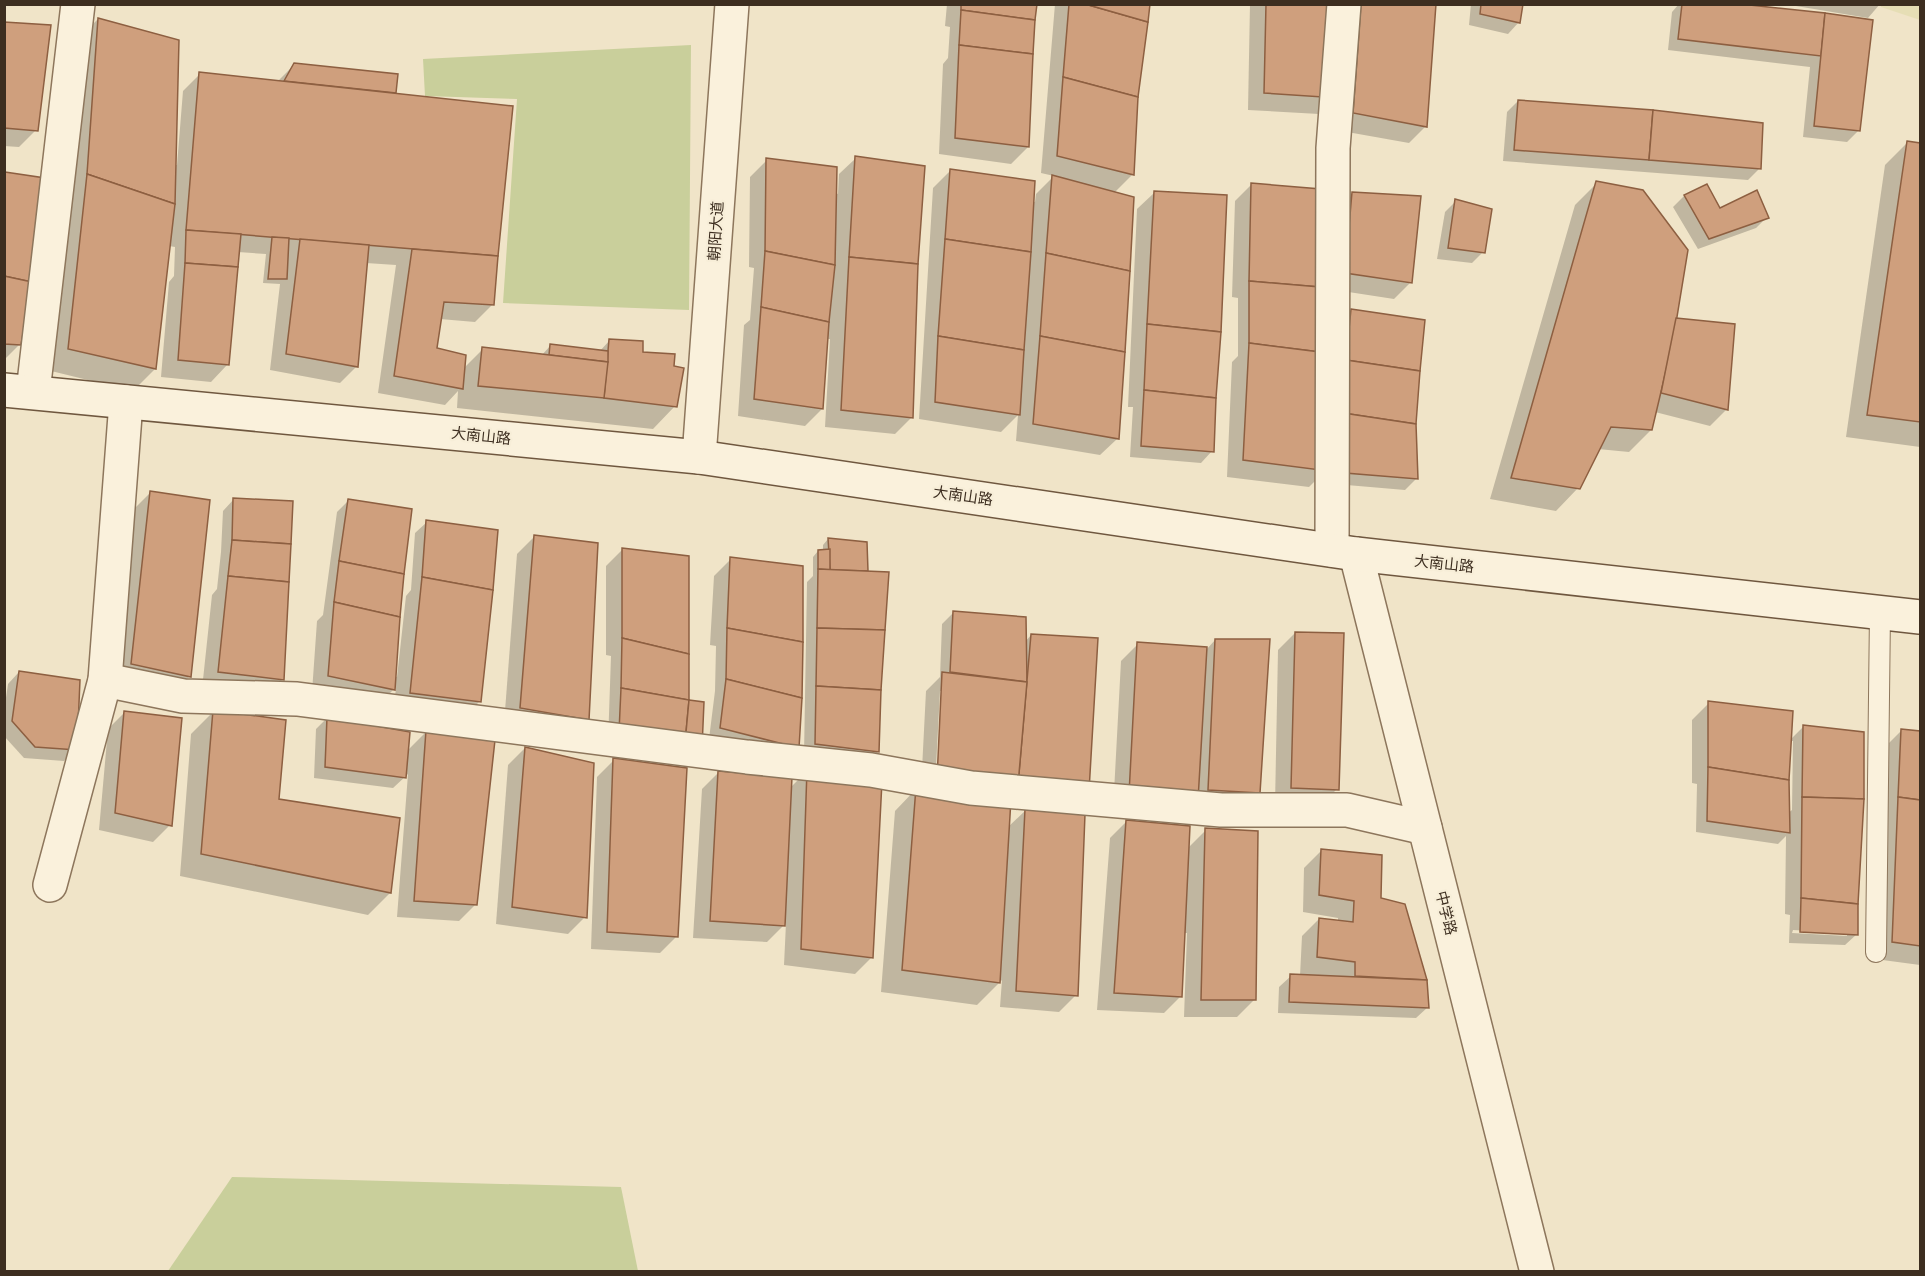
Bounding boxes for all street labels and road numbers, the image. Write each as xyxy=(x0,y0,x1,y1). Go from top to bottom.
street label: 朝阳大道 xyxy=(706,201,726,261)
street label: 大南山路 xyxy=(450,425,512,447)
street label: 大南山路 xyxy=(932,484,994,508)
street label: 大南山路 xyxy=(1413,553,1475,575)
street label: 中学路 xyxy=(1433,889,1459,937)

